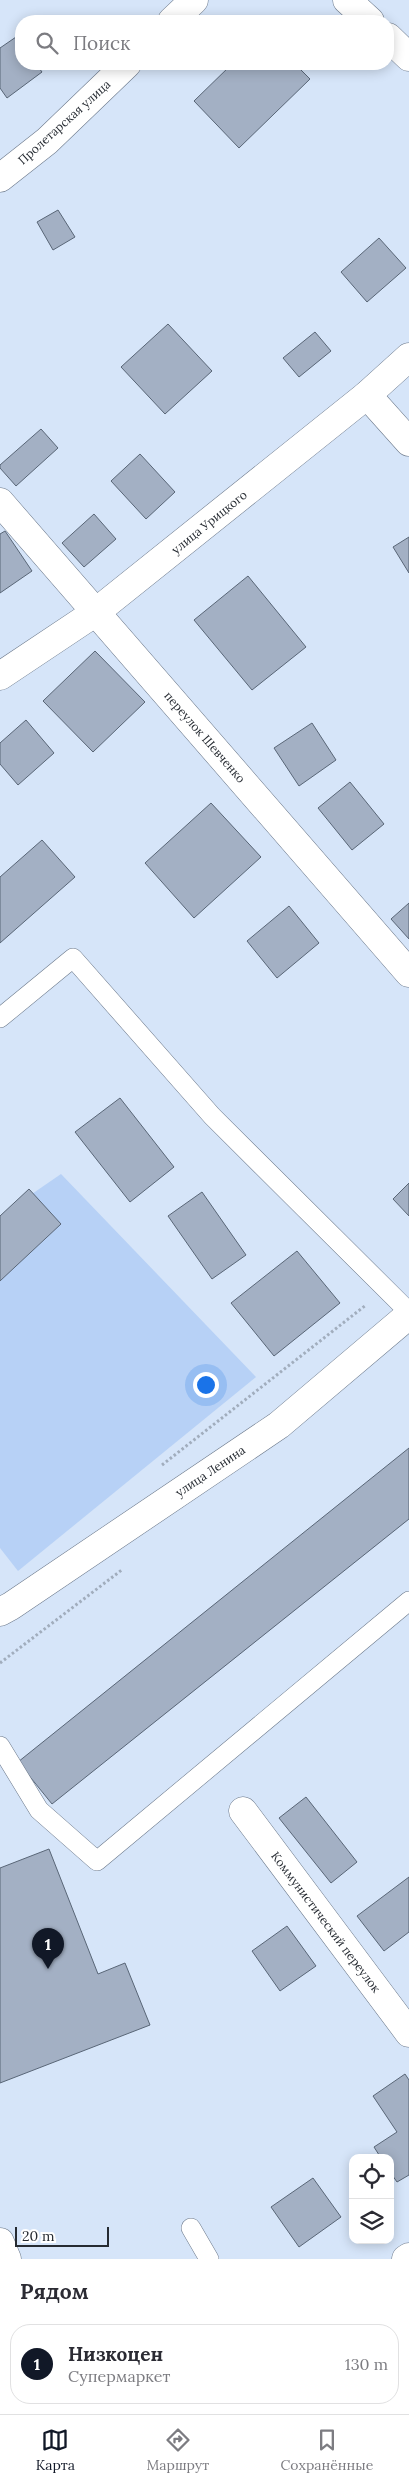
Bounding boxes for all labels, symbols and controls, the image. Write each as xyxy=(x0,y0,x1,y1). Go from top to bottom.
search box xyxy=(15,15,394,70)
icon: search xyxy=(33,29,61,57)
text: Поиск xyxy=(73,31,130,55)
street label: Пролетарская улица xyxy=(15,76,113,168)
street label: улица Урицкого xyxy=(168,487,250,557)
street label: переулок Шевченко xyxy=(161,688,249,786)
your location xyxy=(193,1372,219,1398)
street label: улица Ленина xyxy=(172,1442,248,1500)
street label: Коммунистический переулок xyxy=(268,1849,384,1996)
pin: 1 xyxy=(32,1928,64,1969)
map controls xyxy=(349,2154,394,2244)
button: locate xyxy=(349,2154,394,2199)
button: layers xyxy=(349,2199,394,2244)
scale bar xyxy=(15,2224,109,2247)
text: 20 m xyxy=(22,2227,54,2245)
text: Рядом xyxy=(20,2278,89,2305)
text: Низкоцен xyxy=(68,2342,163,2366)
text: 1 xyxy=(34,2354,40,2374)
text: 130 m xyxy=(345,2354,388,2374)
text: Супермаркет xyxy=(68,2366,170,2386)
tab: Карта xyxy=(36,2426,75,2474)
tab: Маршрут xyxy=(146,2426,209,2474)
tab: Сохранённые xyxy=(281,2426,373,2474)

